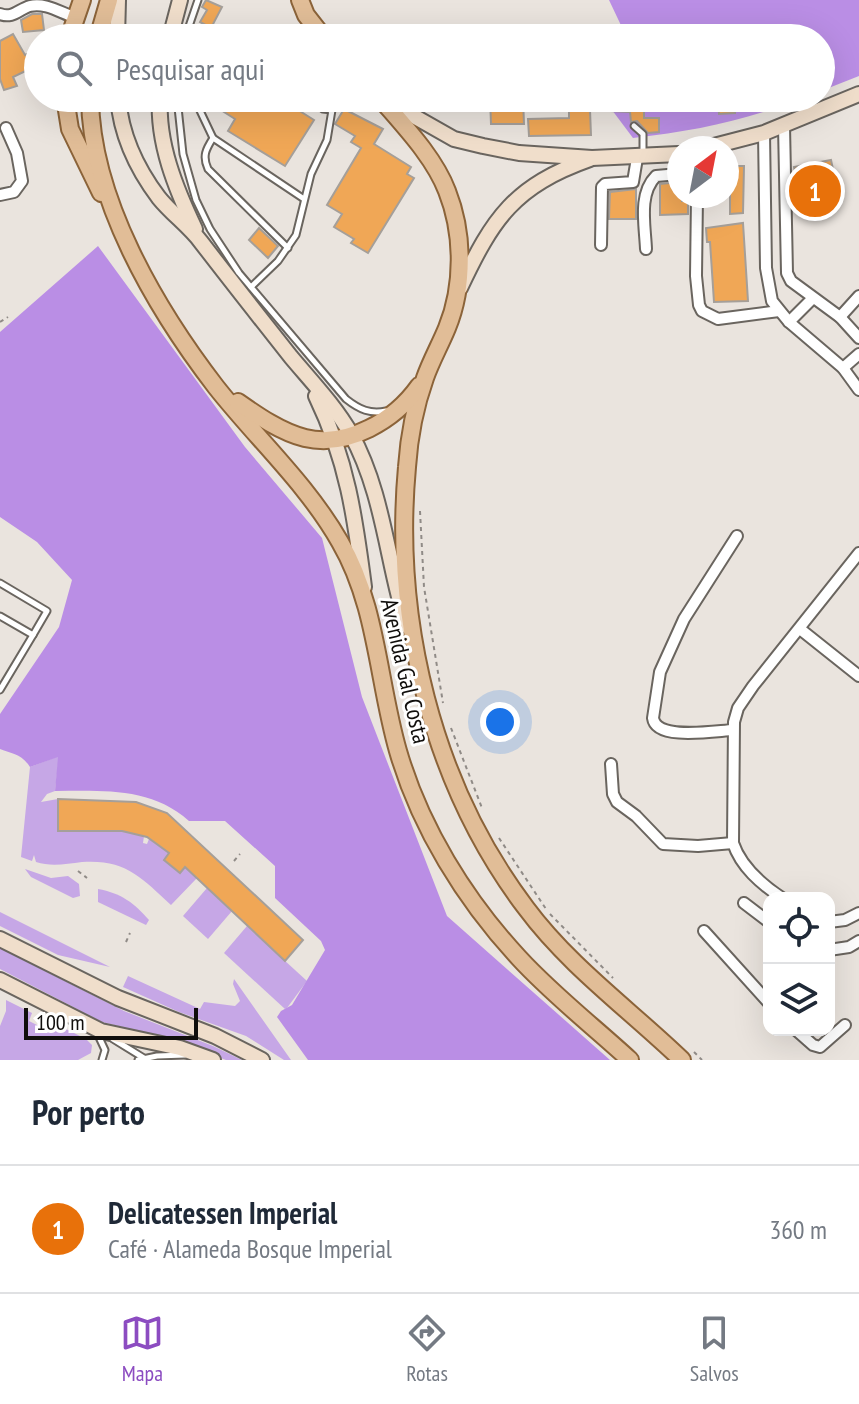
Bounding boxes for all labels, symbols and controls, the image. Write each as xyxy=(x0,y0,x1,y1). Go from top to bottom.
search box xyxy=(24,24,835,112)
icon: search xyxy=(52,46,96,90)
text: Pesquisar aqui xyxy=(116,49,265,88)
north arrow xyxy=(667,136,739,208)
pin: 1 xyxy=(789,161,841,221)
street label: Avenida Gal Costa xyxy=(374,595,437,746)
your location xyxy=(480,702,520,742)
map controls xyxy=(763,892,835,1036)
button: locate xyxy=(763,892,835,964)
button: layers xyxy=(763,964,835,1036)
scale bar xyxy=(24,1004,198,1040)
text: 100 m xyxy=(36,1008,85,1036)
text: Por perto xyxy=(32,1090,145,1134)
text: Delicatessen Imperial xyxy=(108,1193,337,1232)
text: 1 xyxy=(52,1213,64,1246)
text: 360 m xyxy=(769,1213,827,1246)
text: Café · Alameda Bosque Imperial xyxy=(108,1232,392,1265)
tab: Mapa xyxy=(120,1311,164,1387)
tab: Rotas xyxy=(405,1311,449,1387)
tab: Salvos xyxy=(690,1311,739,1387)

